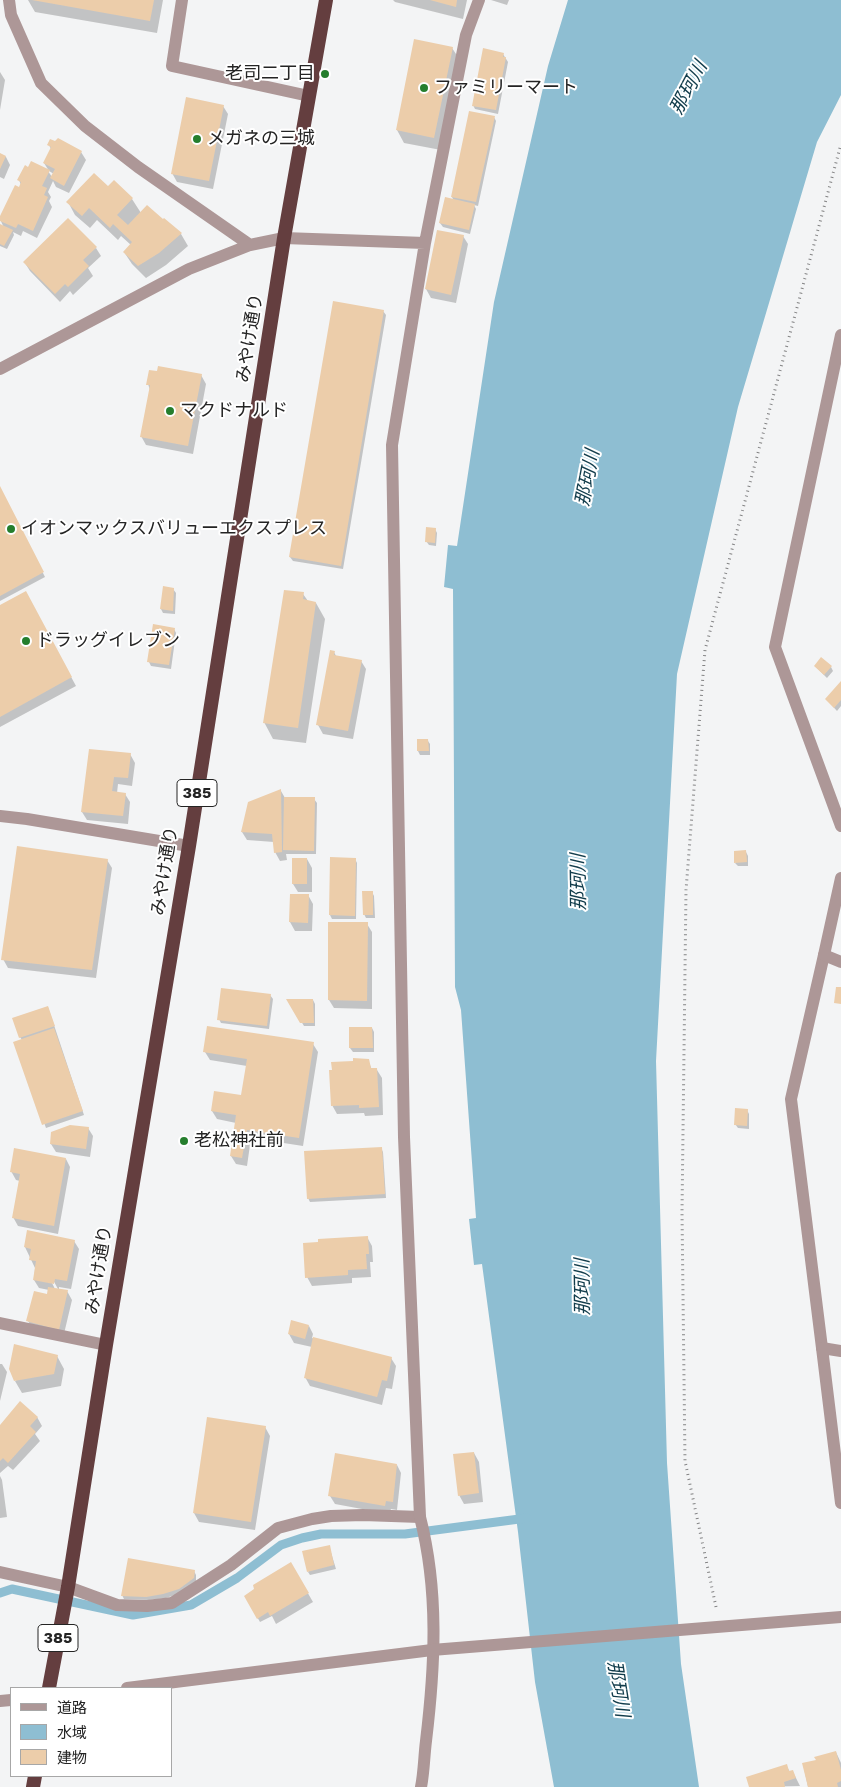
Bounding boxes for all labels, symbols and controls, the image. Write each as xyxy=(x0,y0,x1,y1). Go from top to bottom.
water label: 那珂川 xyxy=(666,57,712,119)
place label: 老司二丁目 xyxy=(225,63,315,85)
marker: 老司二丁目 xyxy=(319,68,331,80)
place label: ファミリーマート xyxy=(434,77,578,99)
marker: ファミリーマート xyxy=(418,82,430,94)
place label: メガネの三城 xyxy=(207,128,315,150)
marker: メガネの三城 xyxy=(191,133,203,145)
street label: みやけ通り xyxy=(232,292,268,384)
place label: マクドナルド xyxy=(180,400,288,422)
marker: マクドナルド xyxy=(164,405,176,417)
water label: 那珂川 xyxy=(571,448,605,508)
place label: イオンマックスバリューエクスプレス xyxy=(21,518,327,540)
marker: イオンマックスバリューエクスプレス xyxy=(5,523,17,535)
place label: ドラッグイレブン xyxy=(36,630,180,652)
marker: ドラッグイレブン xyxy=(20,635,32,647)
road number: 385 xyxy=(177,780,217,806)
street label: みやけ通り xyxy=(147,825,183,917)
water label: 那珂川 xyxy=(567,853,591,911)
place label: 老松神社前 xyxy=(194,1130,284,1152)
marker: 老松神社前 xyxy=(178,1135,190,1147)
street label: みやけ通り xyxy=(81,1224,117,1316)
water label: 那珂川 xyxy=(571,1258,595,1316)
road number: 385 xyxy=(38,1625,78,1652)
water label: 那珂川 xyxy=(602,1659,634,1719)
legend xyxy=(10,1687,172,1777)
text: 道路 xyxy=(57,1699,87,1717)
text: 水域 xyxy=(57,1724,87,1742)
text: 建物 xyxy=(57,1749,87,1767)

